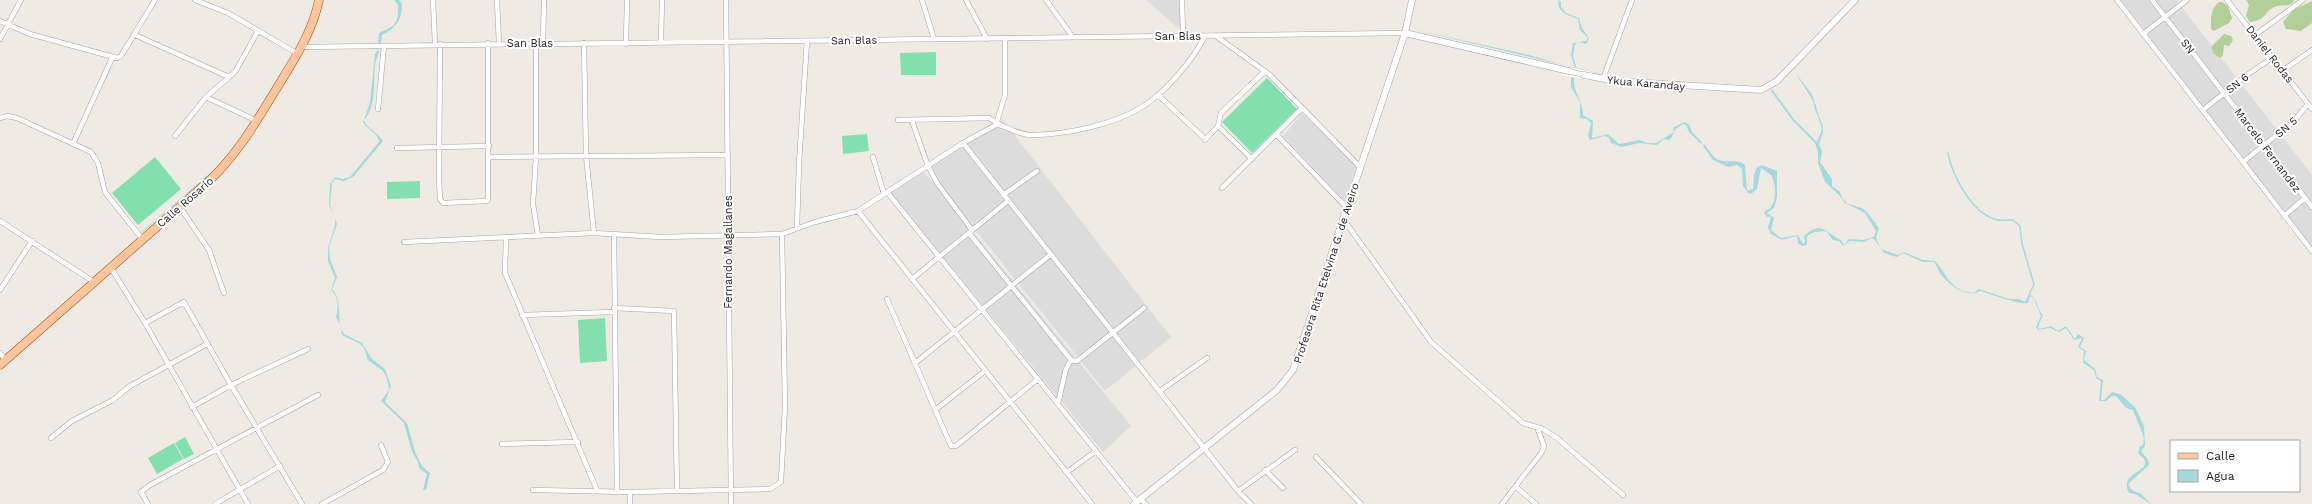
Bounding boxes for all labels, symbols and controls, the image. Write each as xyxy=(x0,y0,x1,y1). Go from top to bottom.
street label: Daniel Rodas xyxy=(2243,23,2296,86)
street label: San Blas xyxy=(1155,30,1201,43)
street label: San Blas xyxy=(831,34,877,47)
street label: SN xyxy=(2178,36,2197,56)
street label: San Blas xyxy=(507,37,553,50)
street label: SN 6 xyxy=(2223,70,2252,96)
street label: Ykua Karanday xyxy=(1606,74,1686,93)
street label: Marcelo Fernandez xyxy=(2232,106,2304,195)
street label: SN 5 xyxy=(2273,114,2300,141)
street label: Calle Rosario xyxy=(155,174,216,230)
street label: Profesora Rita Etelvina G. de Aveiro xyxy=(1291,181,1362,365)
street label: Fernando Magallanes xyxy=(722,195,735,309)
legend xyxy=(2170,440,2300,492)
text: Calle xyxy=(2206,449,2235,463)
text: Agua xyxy=(2206,469,2235,483)

